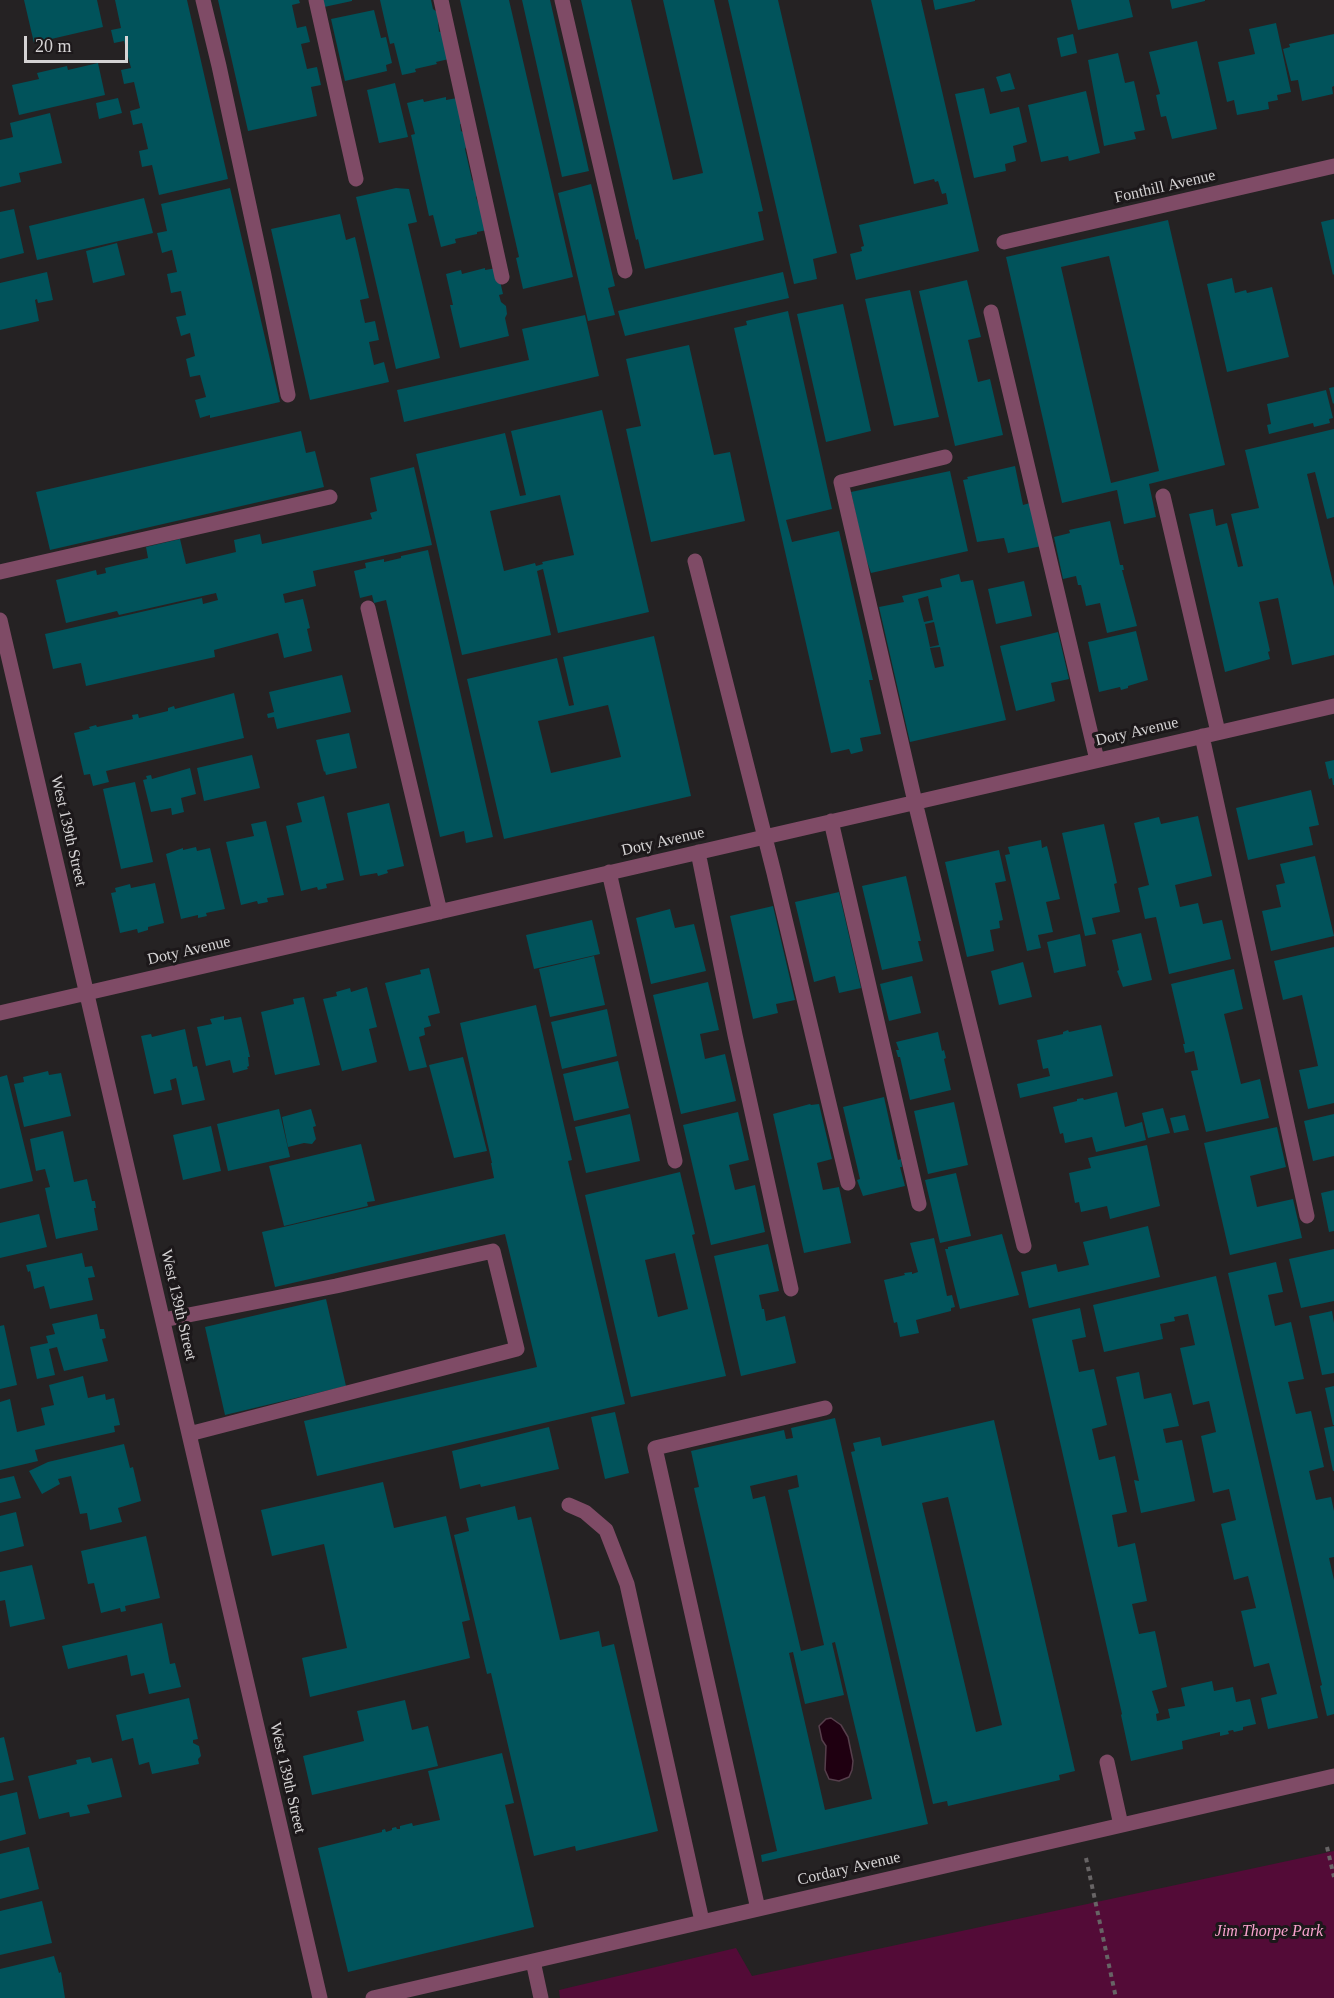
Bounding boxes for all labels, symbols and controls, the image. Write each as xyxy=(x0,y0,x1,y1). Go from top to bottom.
scale bar xyxy=(27,24,130,62)
text: 20 m xyxy=(35,36,72,56)
street label: Fonthill Avenue xyxy=(1113,166,1217,208)
street label: Doty Avenue xyxy=(1094,713,1180,751)
street label: West 139th Street xyxy=(46,774,90,888)
street label: Doty Avenue xyxy=(620,823,706,861)
street label: Doty Avenue xyxy=(146,932,232,970)
street label: West 139th Street xyxy=(156,1248,200,1362)
street label: West 139th Street xyxy=(265,1721,309,1835)
street label: Cordary Avenue xyxy=(796,1848,902,1890)
park label: Jim Thorpe Park xyxy=(1215,1922,1323,1942)

